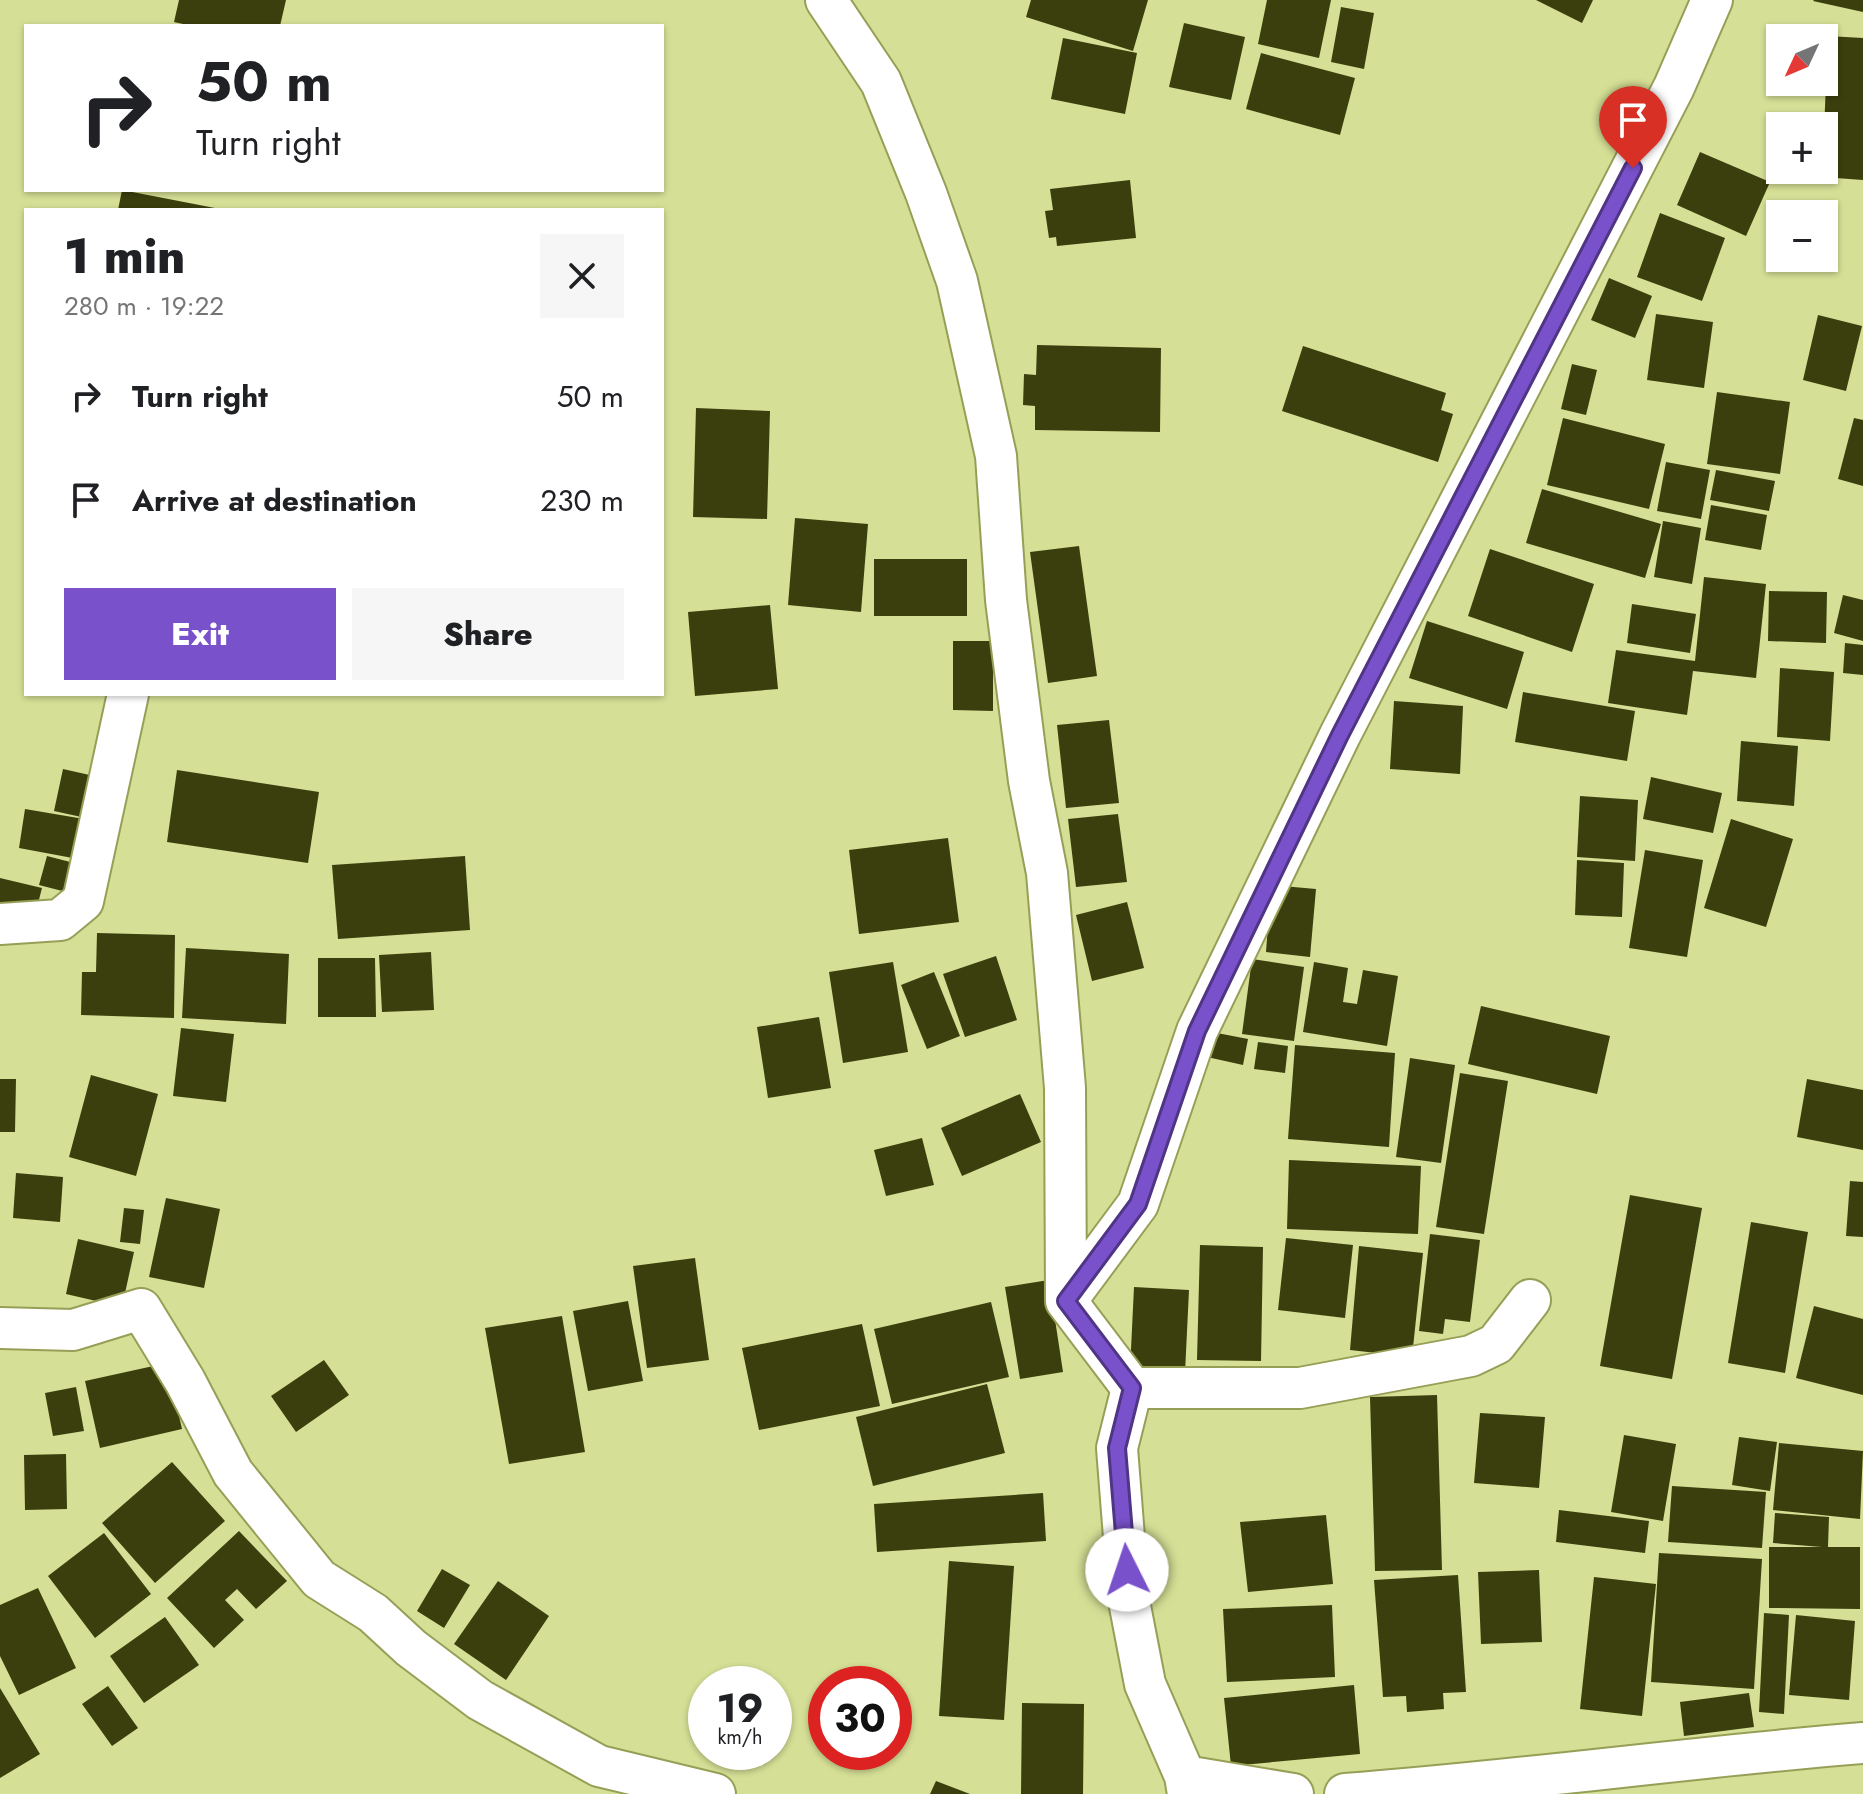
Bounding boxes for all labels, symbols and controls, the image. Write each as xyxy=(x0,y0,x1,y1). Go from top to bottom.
north arrow xyxy=(1766,24,1838,96)
map controls xyxy=(1766,24,1838,272)
text: 50 m xyxy=(196,41,332,122)
icon: right xyxy=(64,56,168,160)
pin xyxy=(1599,86,1667,168)
icon: arrive xyxy=(1611,98,1655,142)
button: + xyxy=(1766,112,1838,184)
text: Turn right xyxy=(196,116,341,168)
button: − xyxy=(1766,200,1838,272)
text: 1 min xyxy=(64,222,185,291)
button: close xyxy=(540,234,624,318)
text: 280 m · 19:22 xyxy=(64,287,224,325)
icon: right xyxy=(64,374,108,418)
text: Turn right xyxy=(132,375,268,418)
text: 50 m xyxy=(557,375,624,418)
icon: arrive xyxy=(64,478,108,522)
text: Arrive at destination xyxy=(132,479,417,522)
text: 230 m xyxy=(540,479,624,522)
button: Exit xyxy=(64,588,336,680)
button: Share xyxy=(352,588,624,680)
position arrow xyxy=(1085,1528,1169,1612)
speed limit sign: 30 xyxy=(808,1666,912,1770)
text: 19 xyxy=(716,1679,764,1737)
text: km/h xyxy=(717,1723,763,1752)

